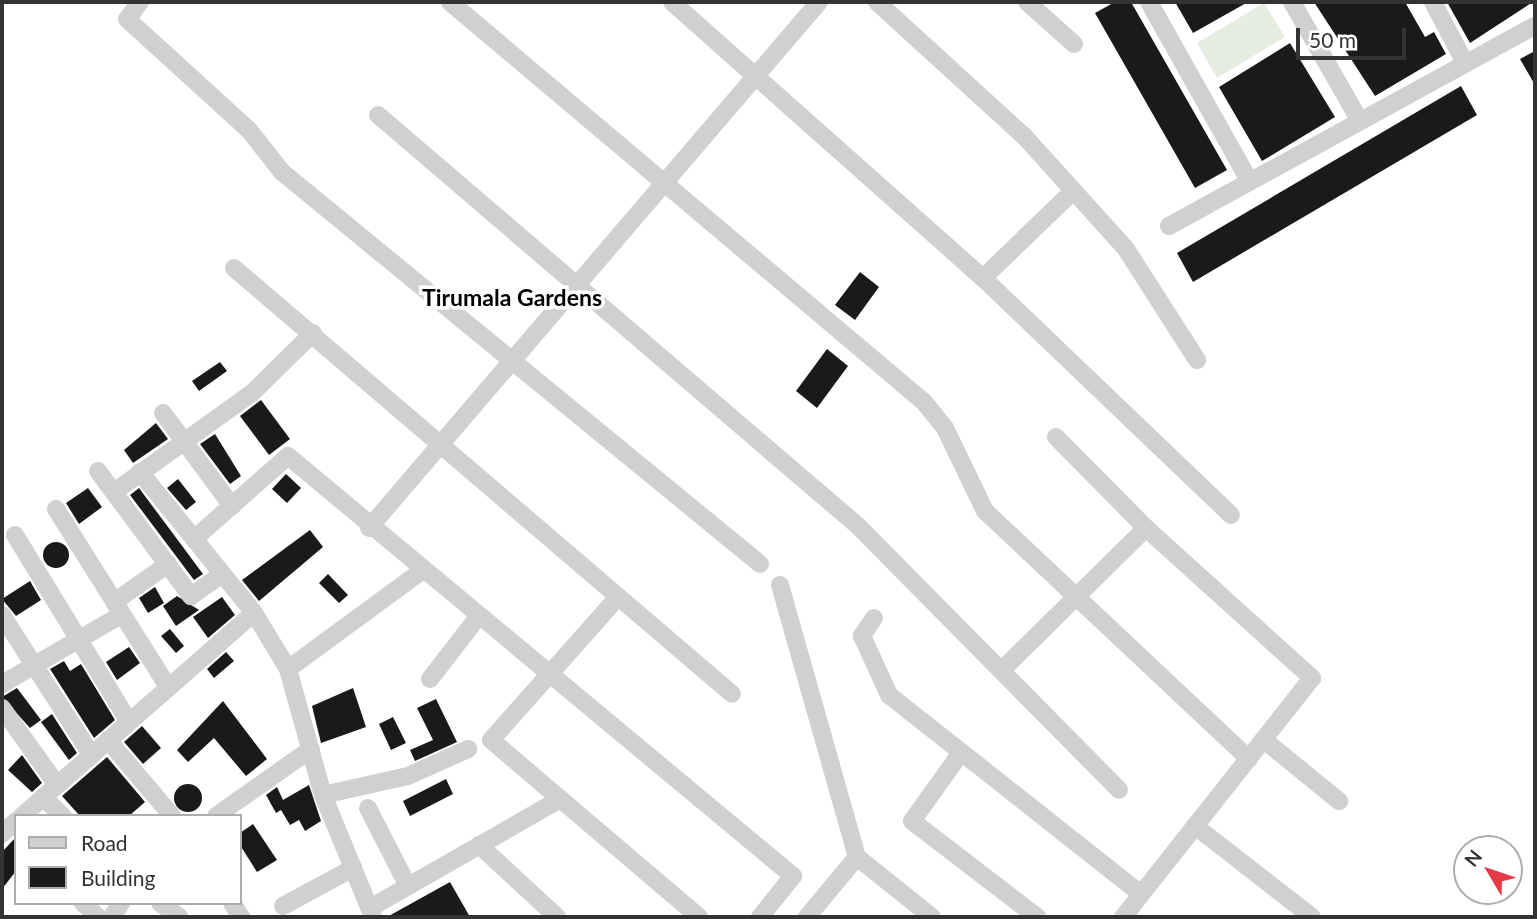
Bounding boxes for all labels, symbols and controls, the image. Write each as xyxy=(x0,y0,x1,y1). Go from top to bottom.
scale bar xyxy=(1299,14,1409,58)
text: 50 m xyxy=(1309,27,1356,52)
district label: Tirumala Gardens xyxy=(422,283,602,311)
legend xyxy=(14,814,242,905)
text: Road xyxy=(81,830,128,855)
north arrow xyxy=(1453,835,1523,905)
text: N xyxy=(1459,845,1486,871)
text: Building xyxy=(81,865,156,890)

